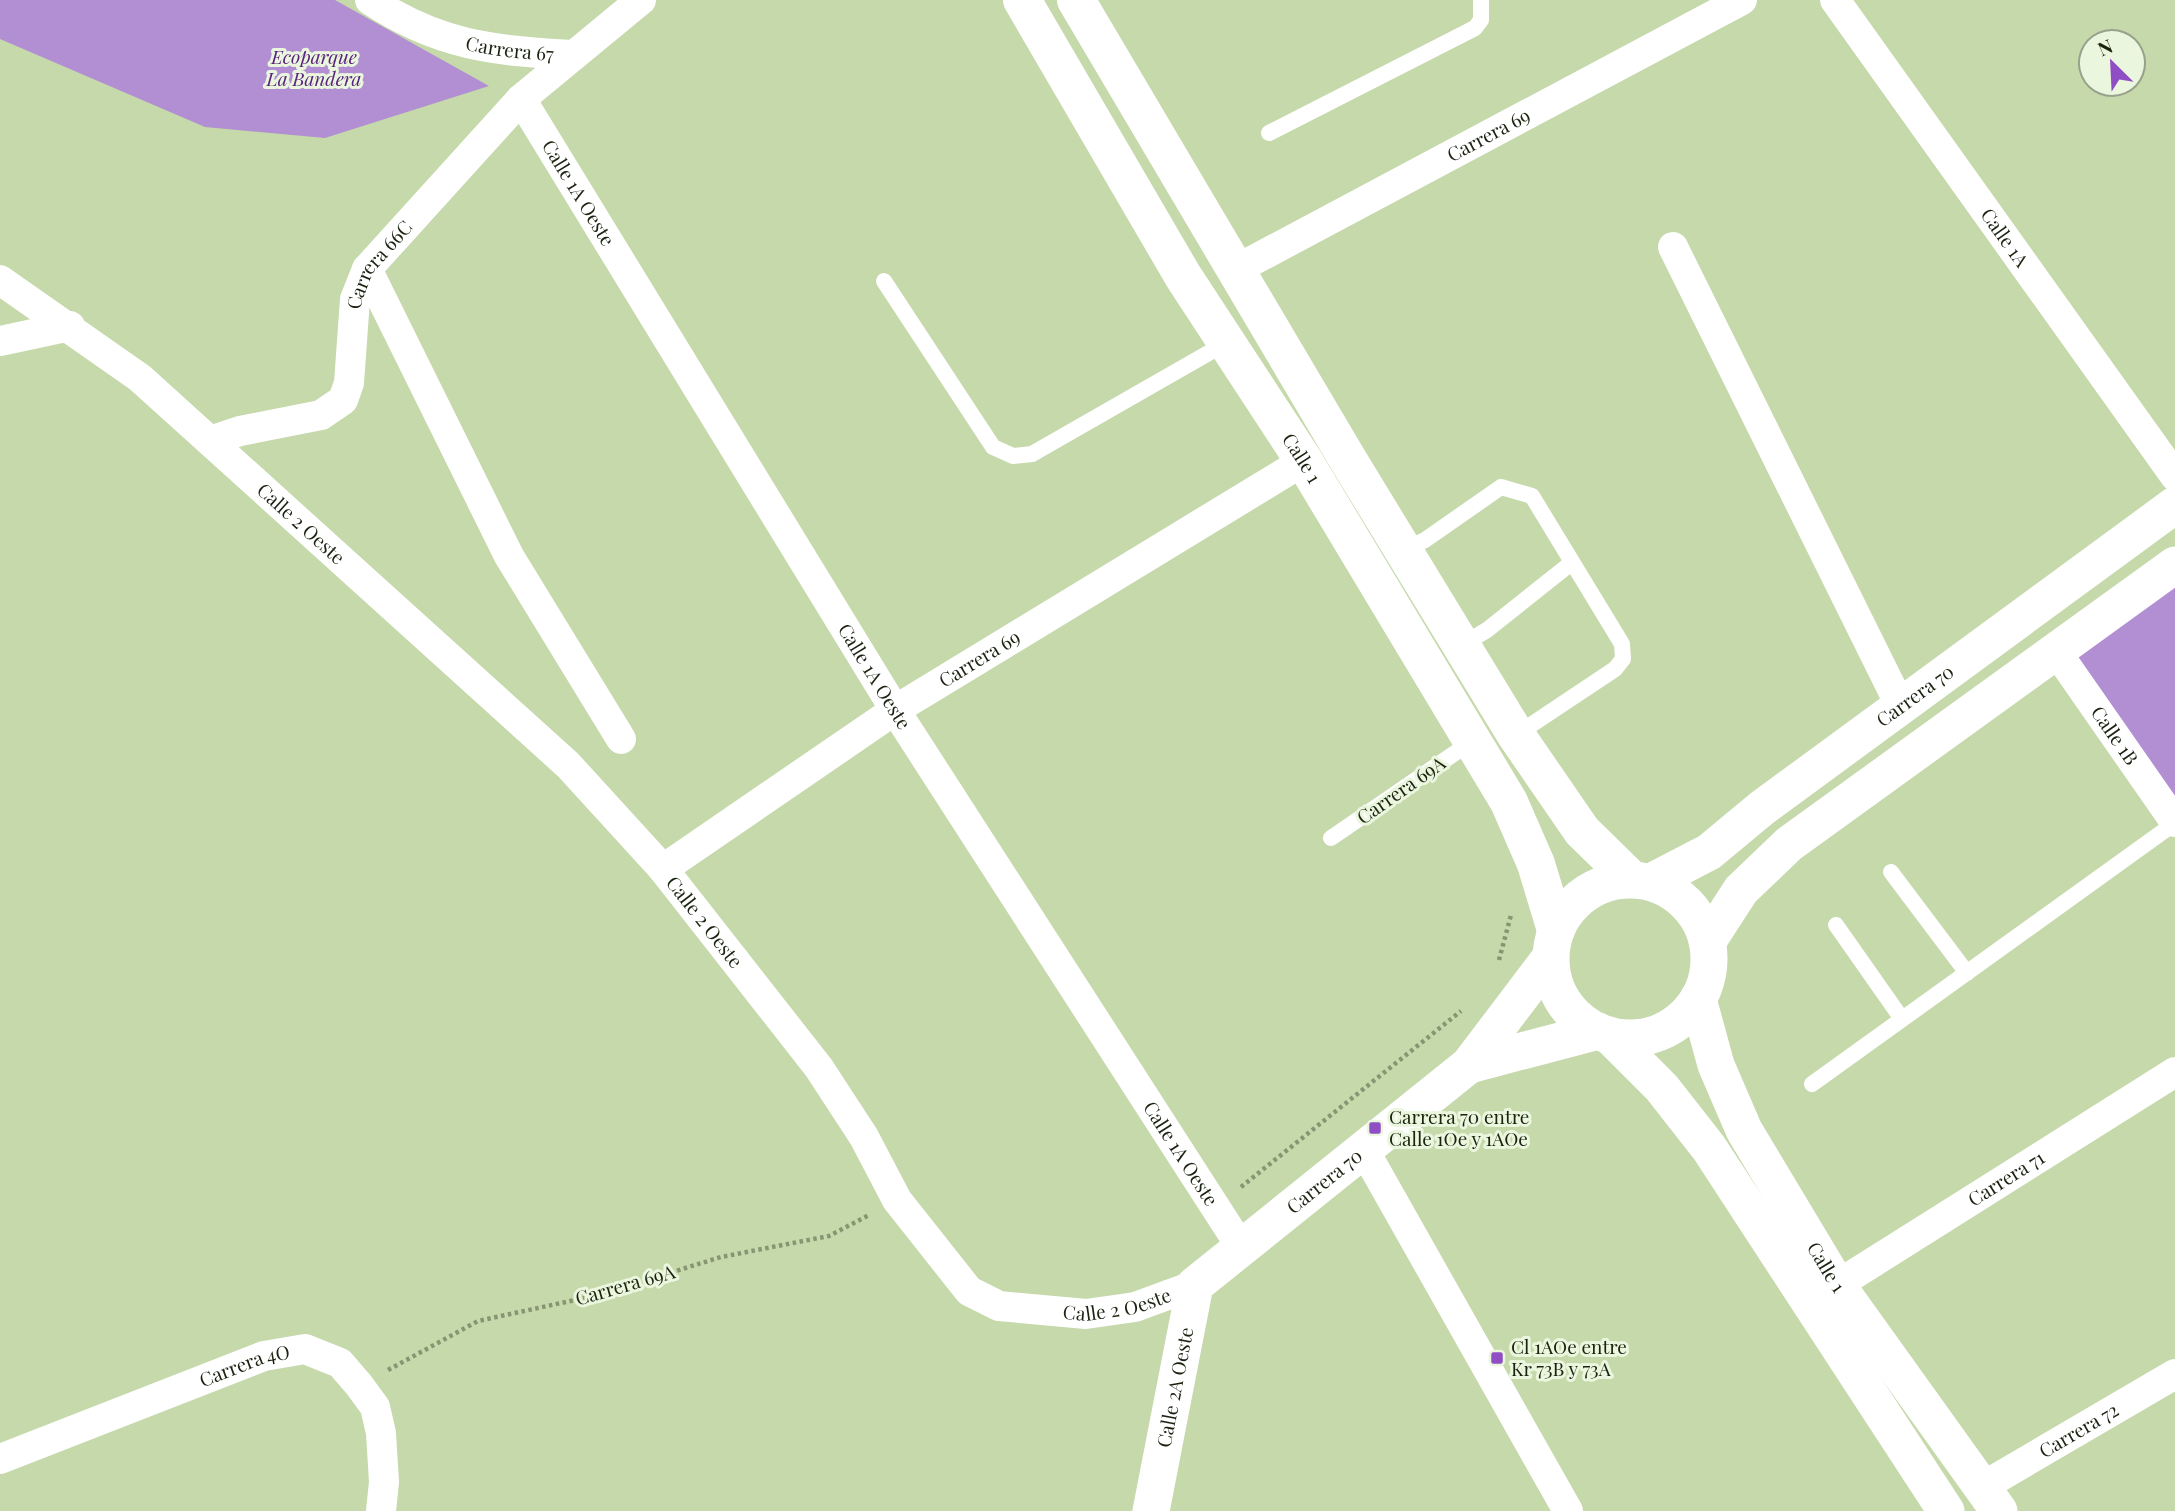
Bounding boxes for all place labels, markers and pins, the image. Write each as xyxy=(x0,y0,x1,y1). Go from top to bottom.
place label: Carrera 70 entre Calle 1Oe y 1AOe xyxy=(1389,1103,1529,1151)
marker: Carrera 70 entre Calle 1Oe y 1AOe xyxy=(1367,1120,1383,1136)
place label: Cl 1AOe entre Kr 73B y 73A xyxy=(1511,1333,1627,1381)
marker: Cl 1AOe entre Kr 73B y 73A xyxy=(1489,1350,1505,1366)

